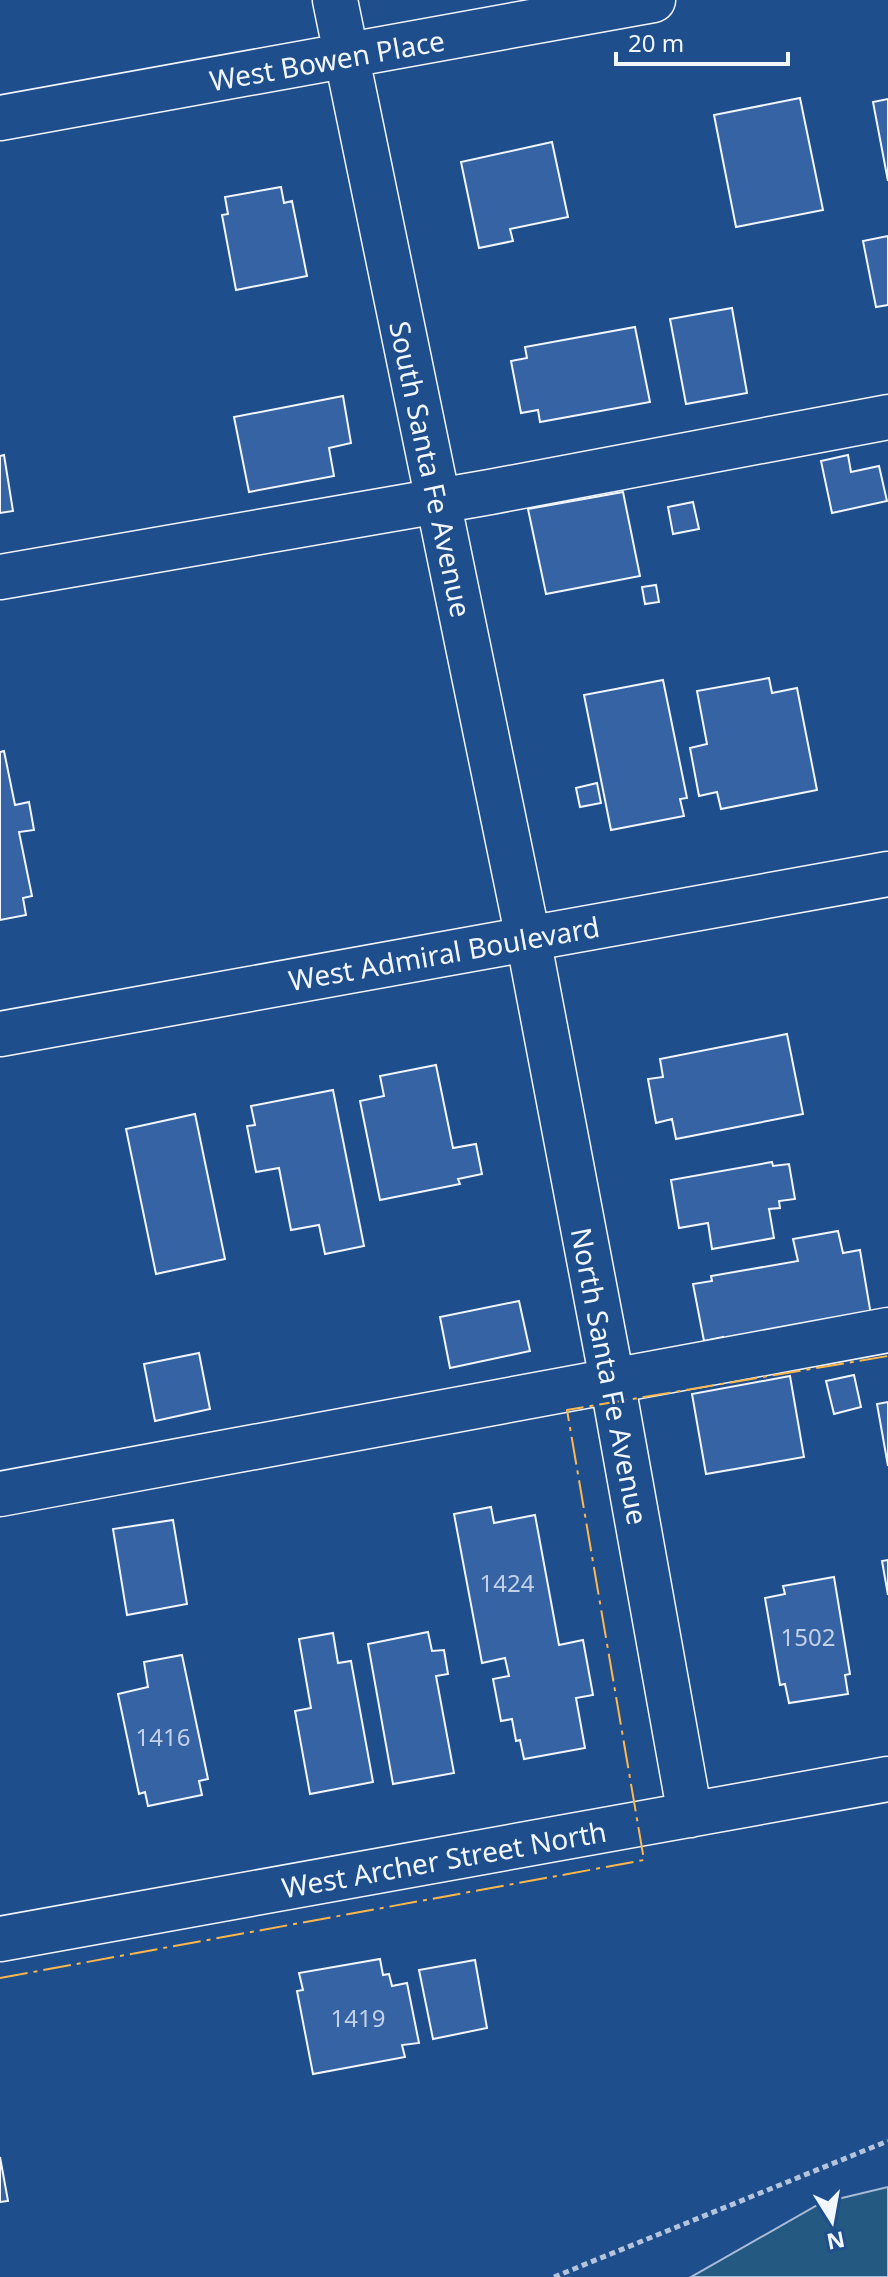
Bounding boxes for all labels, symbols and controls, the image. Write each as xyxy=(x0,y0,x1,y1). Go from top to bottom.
scale bar xyxy=(616,16,788,66)
street label: West Bowen Place xyxy=(206,21,448,99)
text: 20 m xyxy=(628,26,684,59)
street label: South Santa Fe Avenue xyxy=(381,317,481,621)
street label: West Admiral Boulevard xyxy=(286,907,602,999)
street label: North Santa Fe Avenue xyxy=(563,1224,657,1528)
house number: 1424 xyxy=(480,1566,535,1599)
house number: 1502 xyxy=(781,1620,835,1653)
house number: 1416 xyxy=(136,1720,190,1753)
street label: West Archer Street North xyxy=(279,1812,609,1906)
house number: 1419 xyxy=(331,2001,385,2034)
north arrow xyxy=(792,2181,872,2261)
text: N xyxy=(824,2225,848,2258)

